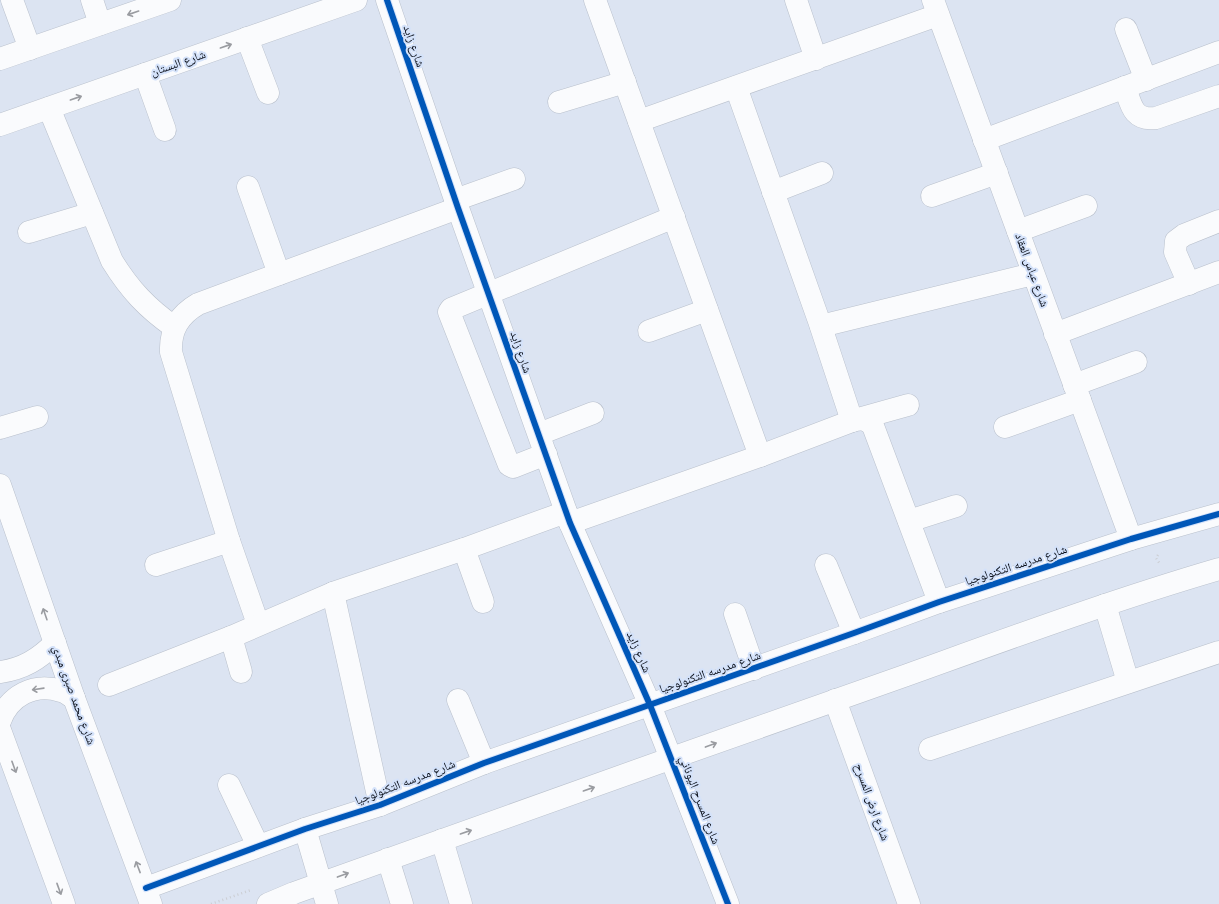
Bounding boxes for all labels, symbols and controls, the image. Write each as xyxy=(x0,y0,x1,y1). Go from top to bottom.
one-way arrow xyxy=(127,10,140,17)
street label: شارع زايد xyxy=(399,23,429,69)
one-way arrow xyxy=(219,42,232,49)
street label: شارع البستان xyxy=(148,46,208,80)
one-way arrow xyxy=(70,94,82,102)
street label: شارع عباس العقاد xyxy=(1011,231,1053,309)
street label: شارع زايد xyxy=(506,329,536,375)
street label: شارع مدرسه التكنولوجيا xyxy=(963,541,1069,589)
one-way arrow xyxy=(41,608,48,621)
street label: شارع زايد xyxy=(623,629,655,675)
street label: شارع محمد صبرى مبدي xyxy=(47,643,99,748)
street label: شارع مدرسه التكنولوجيا xyxy=(657,647,763,697)
one-way arrow xyxy=(32,685,45,693)
one-way arrow xyxy=(705,740,717,748)
street label: شارع المسرح اليوناني xyxy=(674,753,724,847)
street label: شارع مدرسه التكنولوجيا xyxy=(353,755,458,808)
one-way arrow xyxy=(10,761,18,773)
street label: شارع ارض المسرح xyxy=(851,761,893,843)
one-way arrow xyxy=(582,785,595,792)
one-way arrow xyxy=(459,828,472,835)
one-way arrow xyxy=(134,862,142,874)
one-way arrow xyxy=(337,871,349,879)
one-way arrow xyxy=(55,882,63,894)

